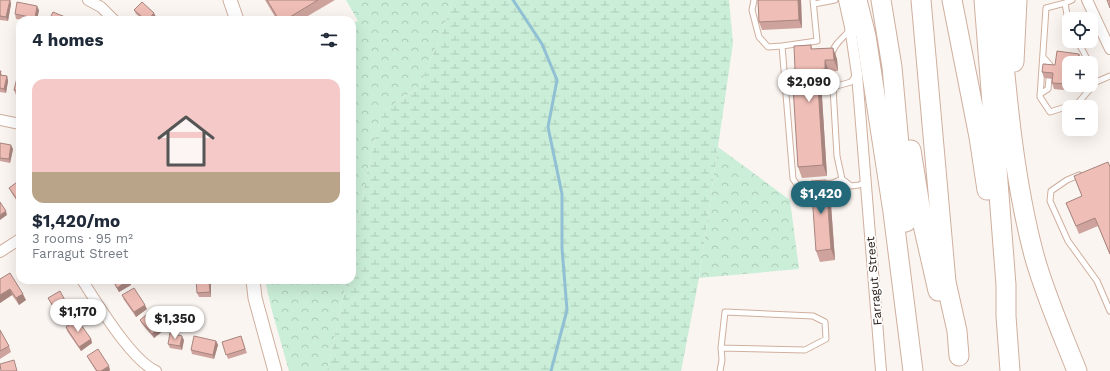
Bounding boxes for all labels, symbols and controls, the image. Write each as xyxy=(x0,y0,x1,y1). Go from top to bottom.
map controls xyxy=(1062,12,1098,136)
button: locate xyxy=(1062,12,1098,48)
icon: filters xyxy=(318,29,340,51)
text: 4 homes xyxy=(32,30,103,50)
button: + xyxy=(1062,56,1098,92)
pin: $2,090 xyxy=(776,69,842,103)
text: $2,090 xyxy=(787,74,831,89)
button: − xyxy=(1062,100,1098,136)
icon: home xyxy=(150,105,222,177)
pin: $1,420 xyxy=(788,181,854,215)
text: $1,420 xyxy=(800,186,842,201)
text: $1,420/mo xyxy=(32,211,120,231)
text: 3 rooms · 95 m² xyxy=(32,231,133,246)
street label: Farragut Street xyxy=(863,236,885,326)
text: Farragut Street xyxy=(32,246,128,261)
pin: $1,170 xyxy=(45,299,111,333)
text: $1,170 xyxy=(59,304,97,319)
pin: $1,350 xyxy=(142,306,208,340)
text: $1,350 xyxy=(154,311,196,326)

